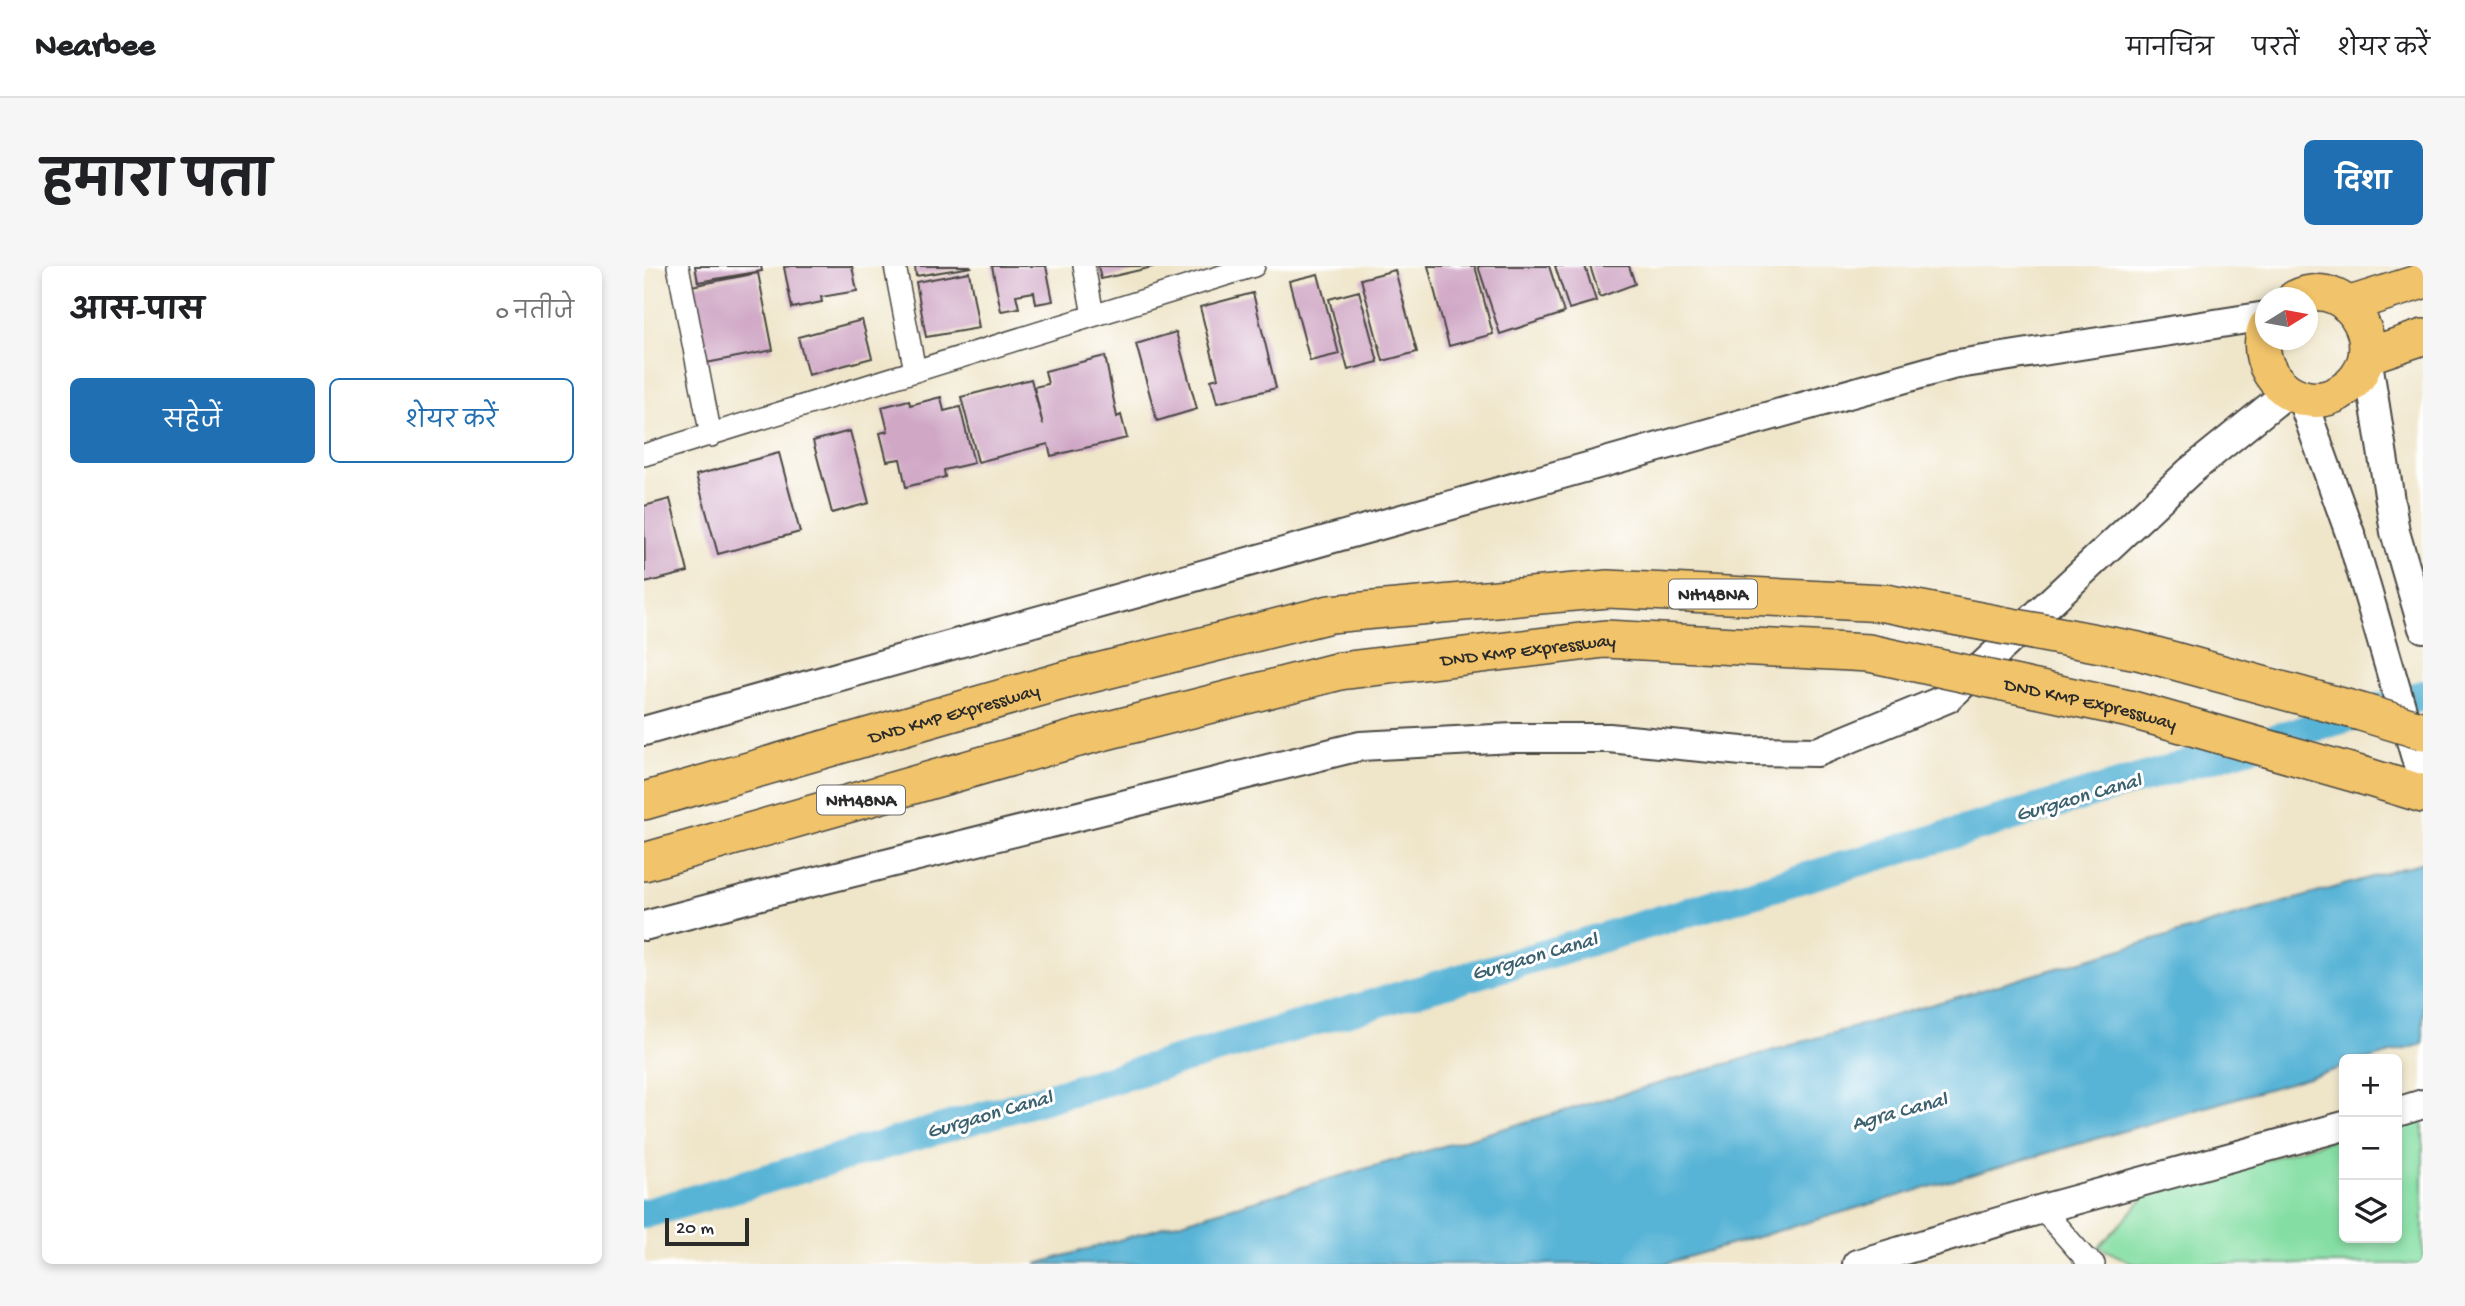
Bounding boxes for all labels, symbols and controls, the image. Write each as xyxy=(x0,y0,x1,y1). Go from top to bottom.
text: Nearbee xyxy=(35,29,155,67)
text: मानचित्र xyxy=(2126,36,2214,65)
text: परतें xyxy=(2252,36,2299,65)
text: शेयर करें xyxy=(2337,36,2430,65)
button: दिशा xyxy=(2304,140,2423,225)
text: हमारा पता xyxy=(42,157,271,215)
north arrow xyxy=(2255,287,2318,350)
text: आस-पास xyxy=(70,296,204,331)
text: 0 नतीजे xyxy=(496,300,574,327)
button: सहेजें xyxy=(70,378,315,463)
button: शेयर करें xyxy=(329,378,574,463)
road number: NH148NA xyxy=(1669,580,1757,608)
street label: DND KMP Expressway xyxy=(1438,631,1617,674)
street label: DND KMP Expressway xyxy=(2000,674,2180,737)
street label: DND KMP Expressway xyxy=(864,680,1043,752)
water label: Gurgaon Canal xyxy=(2013,769,2146,829)
road number: NH148NA xyxy=(817,786,905,814)
water label: Gurgaon Canal xyxy=(1469,928,1602,988)
map controls xyxy=(2339,1054,2402,1243)
button: + xyxy=(2339,1054,2402,1117)
water label: Gurgaon Canal xyxy=(924,1086,1057,1146)
water label: Agra Canal xyxy=(1849,1088,1952,1138)
button: − xyxy=(2339,1117,2402,1180)
button: layers xyxy=(2339,1180,2402,1243)
scale bar xyxy=(665,1215,749,1247)
text: 20 m xyxy=(676,1218,714,1241)

